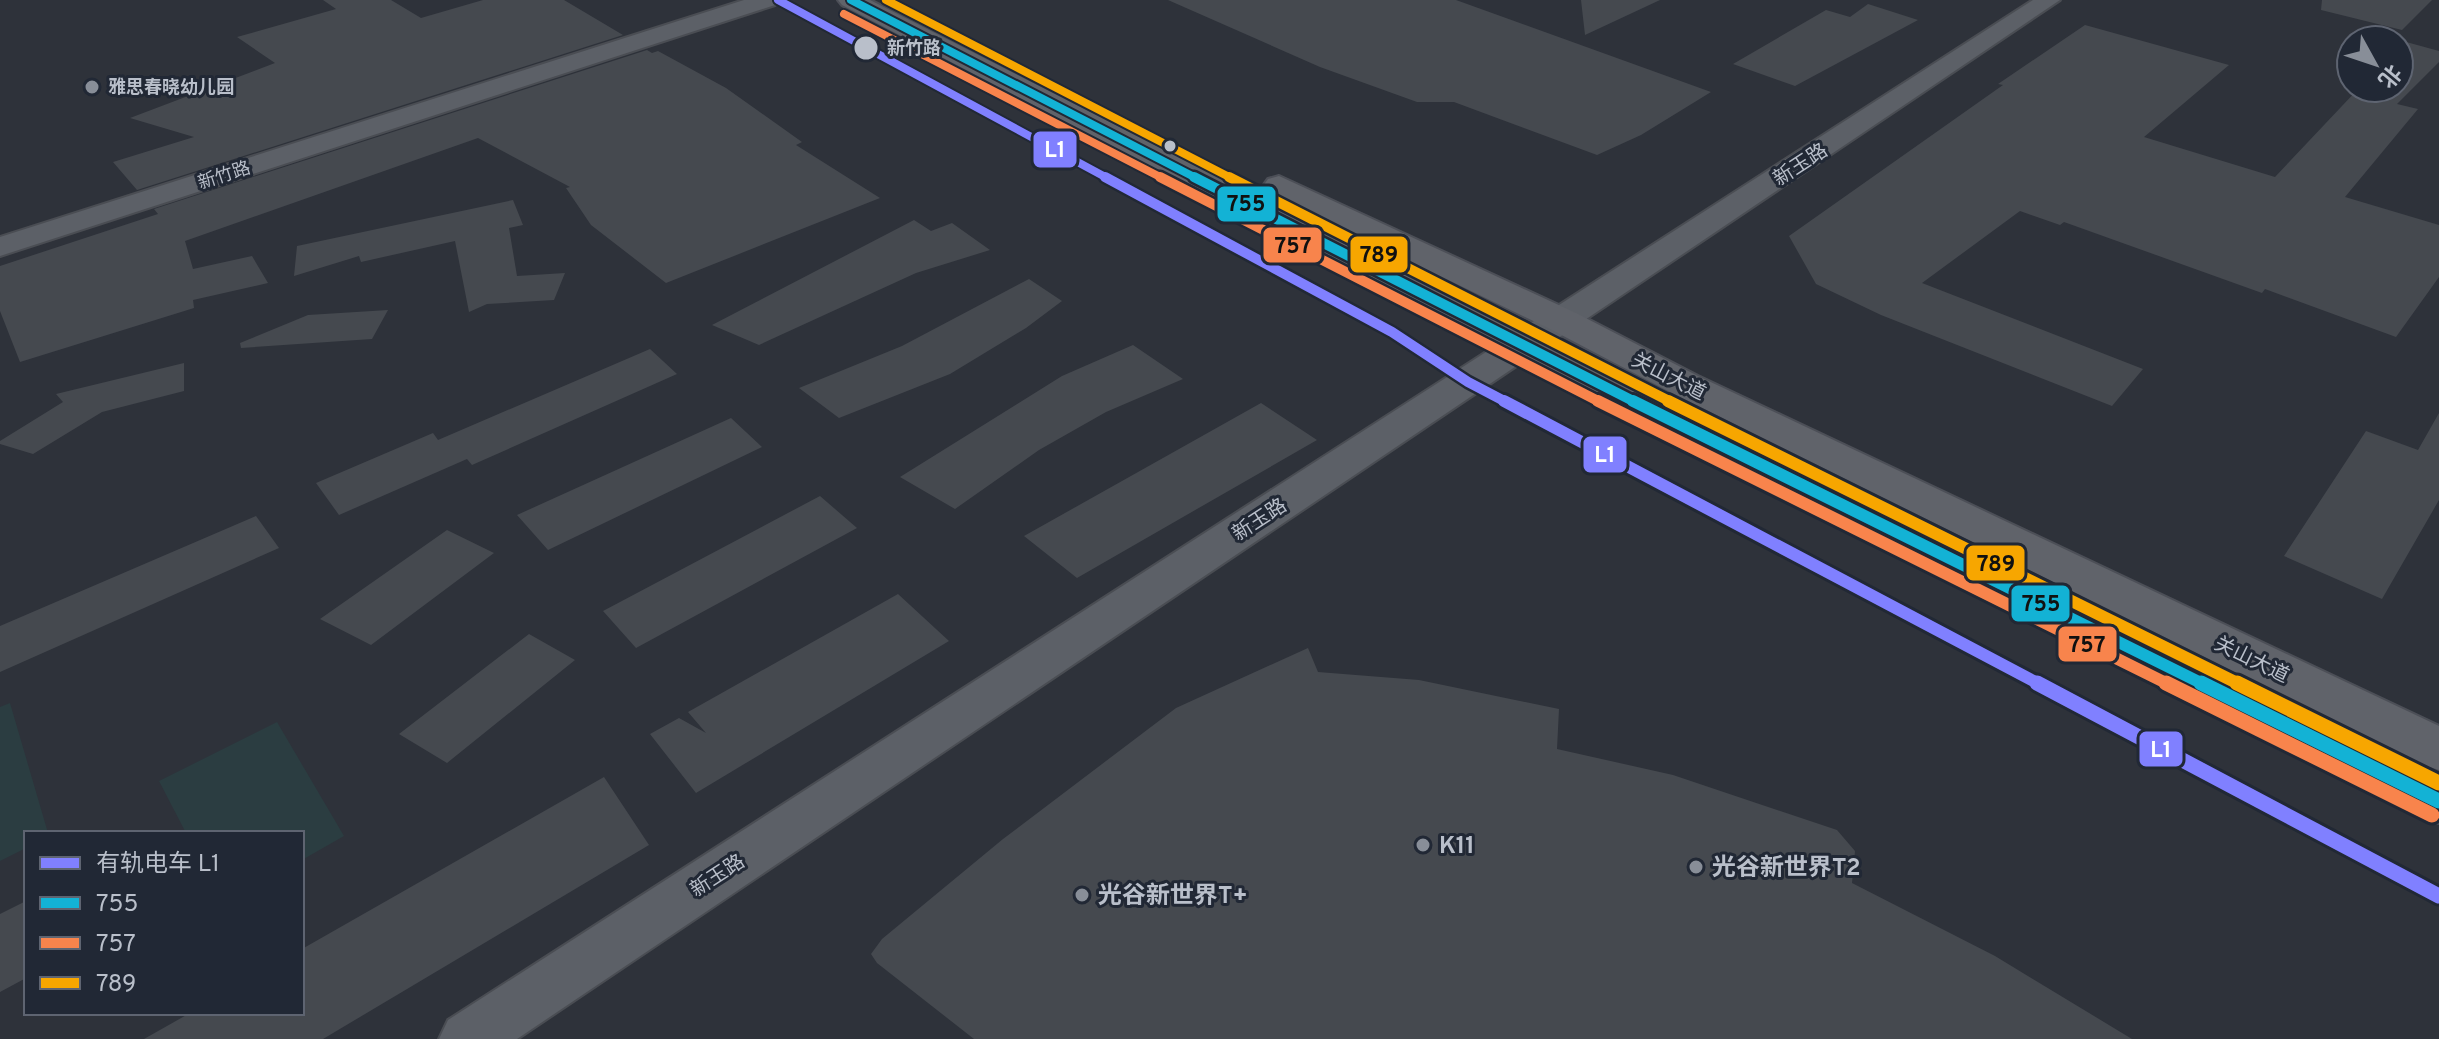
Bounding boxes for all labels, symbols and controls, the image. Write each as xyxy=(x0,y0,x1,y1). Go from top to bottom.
north arrow xyxy=(2335,24,2415,104)
marker: 新竹路 xyxy=(852,34,880,62)
place label: 新竹路 xyxy=(887,38,941,61)
text: 北 xyxy=(2371,58,2406,92)
place label: 雅思春晓幼儿园 xyxy=(108,77,234,100)
marker: 雅思春晓幼儿园 xyxy=(83,78,101,96)
line badge: L1 xyxy=(1032,130,1078,169)
text: L1 xyxy=(1044,138,1066,165)
unlabelled marker xyxy=(1162,138,1178,154)
street label: 新玉路 xyxy=(1769,138,1833,193)
street label: 新竹路 xyxy=(195,157,254,196)
line badge: 755 xyxy=(1216,185,1277,223)
text: 755 xyxy=(1227,192,1265,219)
line badge: 757 xyxy=(1262,226,1323,264)
text: 757 xyxy=(1274,234,1312,261)
line badge: 789 xyxy=(1349,235,1409,274)
text: 789 xyxy=(1360,243,1398,270)
street label: 关山大道 xyxy=(1627,348,1710,408)
line badge: L1 xyxy=(1582,435,1628,474)
text: L1 xyxy=(1594,443,1616,470)
street label: 新玉路 xyxy=(1228,493,1292,548)
line badge: 789 xyxy=(1965,544,2026,582)
text: 789 xyxy=(1977,552,2015,579)
line badge: 755 xyxy=(2010,584,2071,623)
text: 755 xyxy=(2022,592,2060,619)
line badge: 757 xyxy=(2057,625,2118,663)
street label: 关山大道 xyxy=(2209,632,2293,690)
text: 757 xyxy=(2068,633,2106,660)
line badge: L1 xyxy=(2138,730,2184,768)
text: L1 xyxy=(2150,738,2172,765)
legend xyxy=(24,831,304,1015)
place label: K11 xyxy=(1439,832,1475,862)
marker: K11 xyxy=(1414,836,1432,854)
street label: 新玉路 xyxy=(686,849,750,904)
text: 有轨电车 L1 xyxy=(96,850,220,880)
place label: 光谷新世界T2 xyxy=(1712,854,1861,884)
marker: 光谷新世界T2 xyxy=(1687,858,1705,876)
place label: 光谷新世界T+ xyxy=(1098,882,1248,912)
marker: 光谷新世界T+ xyxy=(1073,886,1091,904)
text: 755 xyxy=(96,890,138,920)
text: 757 xyxy=(96,930,136,960)
text: 789 xyxy=(96,970,136,1000)

